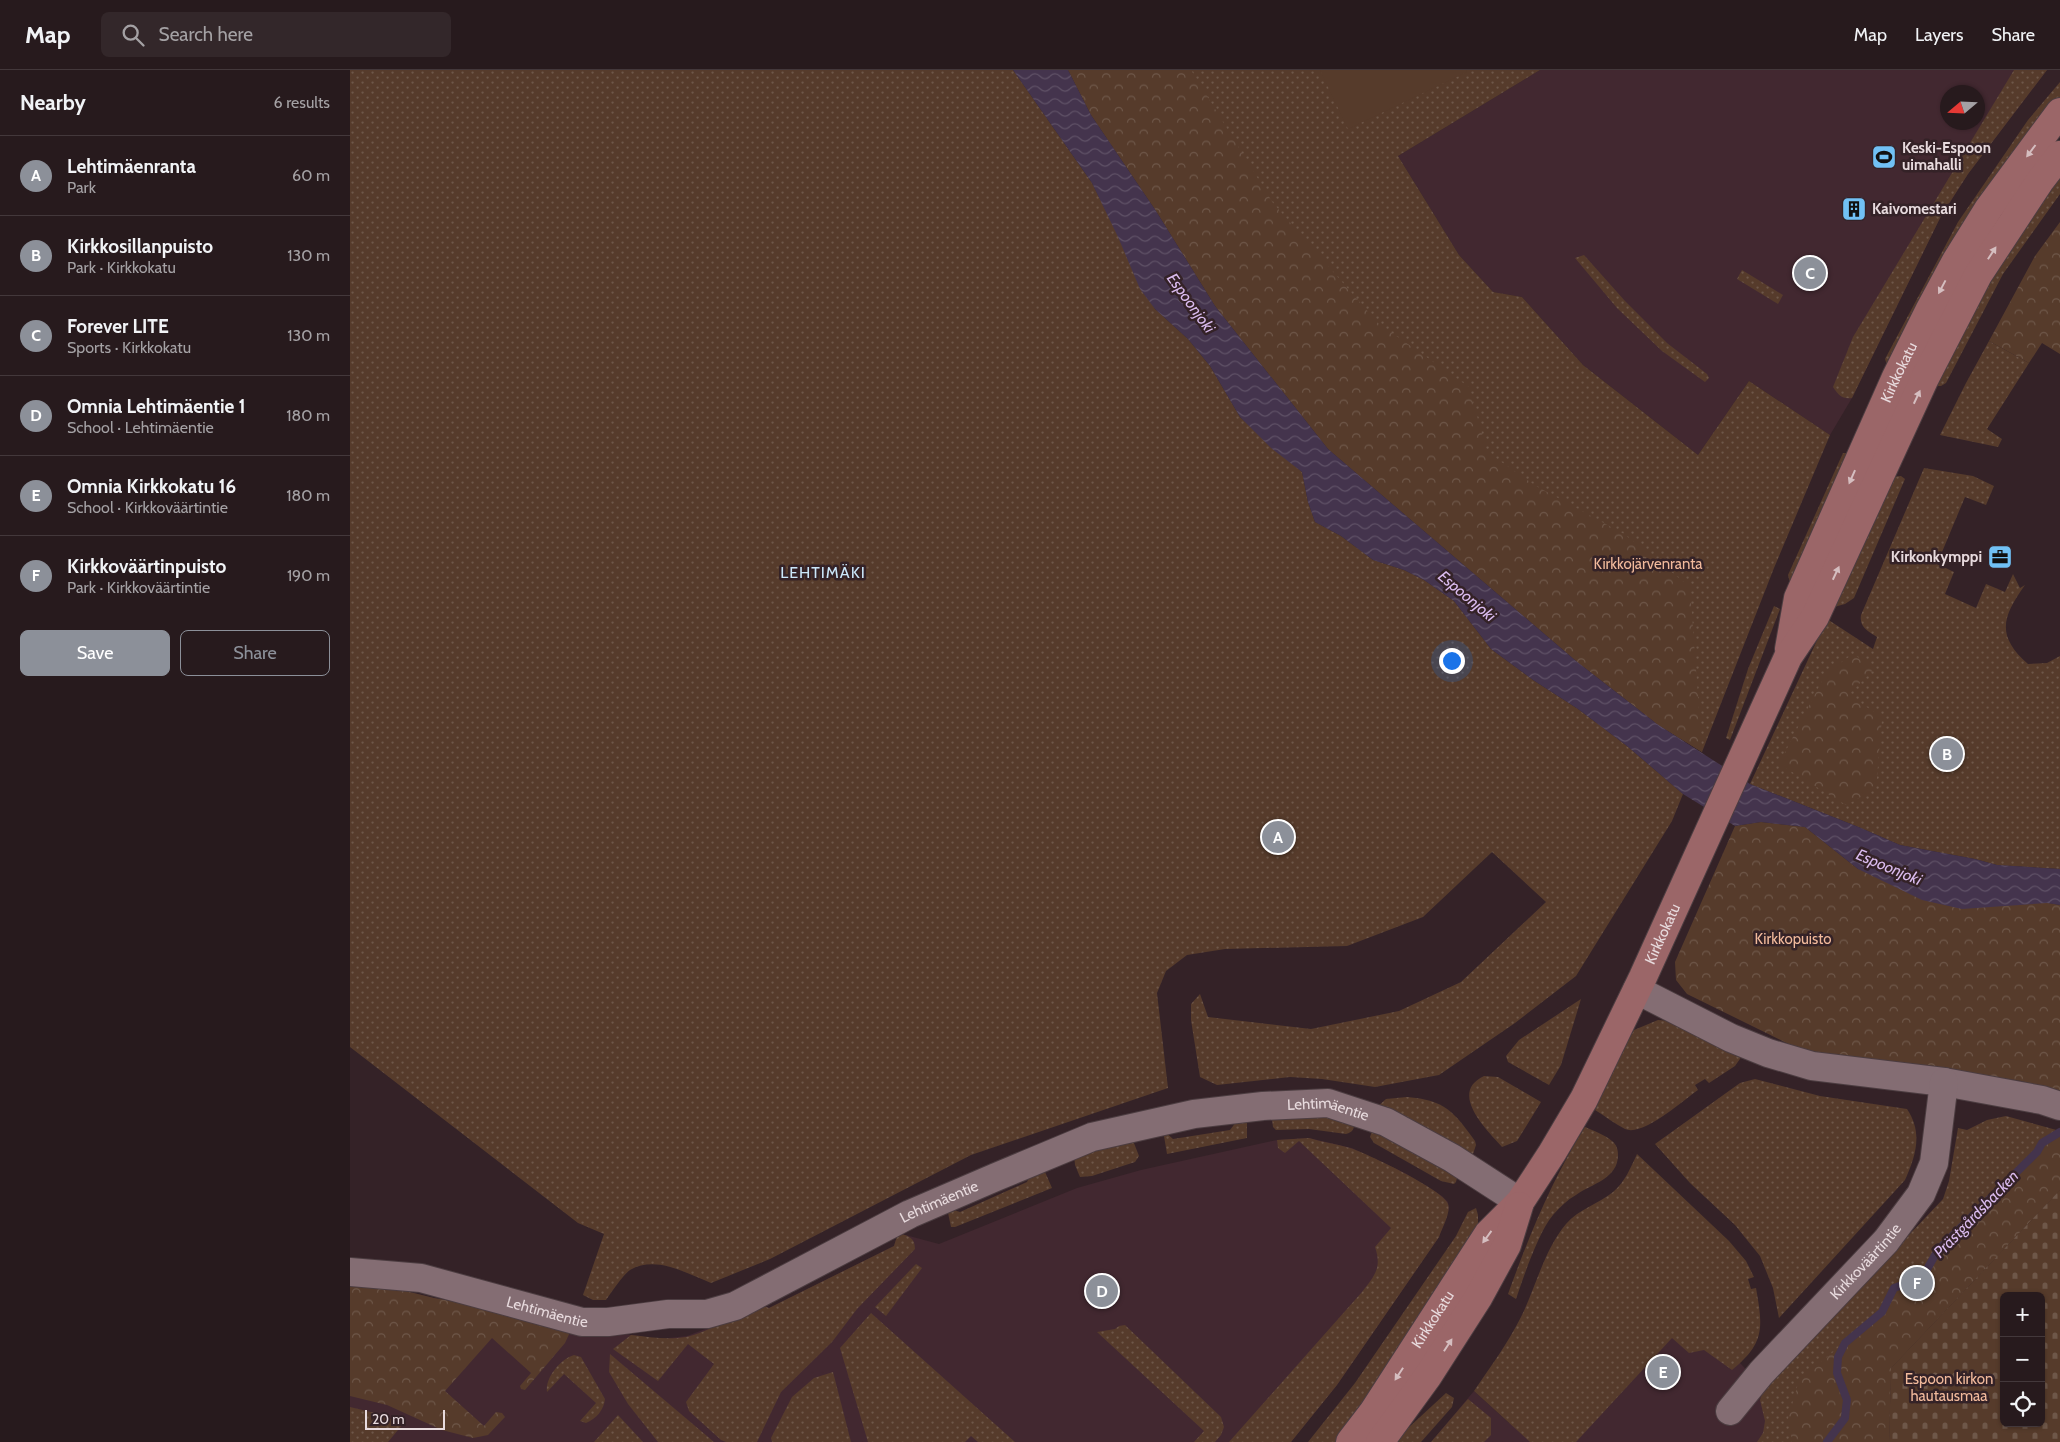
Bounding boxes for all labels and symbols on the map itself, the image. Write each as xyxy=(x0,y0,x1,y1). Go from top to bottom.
north arrow xyxy=(1940,85,1985,130)
place label: Keski-Espoon uimahalli xyxy=(1902,139,1991,174)
sports icon: Keski-Espoon uimahalli xyxy=(1871,144,1897,170)
one-way arrow xyxy=(2025,144,2036,157)
building icon: Kaivomestari xyxy=(1841,196,1867,222)
place label: Kaivomestari xyxy=(1872,200,1957,218)
one-way arrow xyxy=(1988,246,1997,260)
pin: C xyxy=(1794,254,1826,292)
water label: Espoonjoki xyxy=(1163,269,1219,337)
one-way arrow xyxy=(1938,280,1946,294)
street label: Kirkkokatu xyxy=(1877,339,1921,405)
one-way arrow xyxy=(1913,390,1921,404)
one-way arrow xyxy=(1847,470,1855,484)
office icon: Kirkonkymppi xyxy=(1987,544,2013,570)
place label: Kirkonkymppi xyxy=(1891,548,1982,566)
park label: Kirkkojärvenranta xyxy=(1594,555,1703,573)
district label: LEHTIMÄKI xyxy=(780,563,866,582)
water label: Espoonjoki xyxy=(1434,566,1500,626)
one-way arrow xyxy=(1832,566,1840,580)
your location xyxy=(1439,648,1465,674)
pin: B xyxy=(1931,735,1963,773)
pin: A xyxy=(1262,818,1294,856)
water label: Espoonjoki xyxy=(1853,845,1925,890)
street label: Kirkkokatu xyxy=(1641,901,1684,967)
park label: Kirkkopuisto xyxy=(1755,930,1831,948)
street label: Lehtimäentie xyxy=(1287,1094,1372,1125)
water label: Prästgårdsbacken xyxy=(1930,1166,2022,1262)
street label: Lehtimäentie xyxy=(897,1177,981,1227)
street label: Kirkkoväärtintie xyxy=(1826,1220,1905,1303)
one-way arrow xyxy=(1482,1230,1492,1244)
pin: F xyxy=(1901,1264,1933,1302)
pin: D xyxy=(1086,1272,1118,1310)
street label: Kirkkokatu xyxy=(1408,1287,1458,1352)
street label: Lehtimäentie xyxy=(504,1293,588,1331)
one-way arrow xyxy=(1443,1338,1453,1352)
pin: E xyxy=(1647,1353,1679,1391)
one-way arrow xyxy=(1394,1367,1403,1380)
park label: Espoon kirkon hautausmaa xyxy=(1905,1370,1993,1405)
scale bar xyxy=(365,1407,445,1430)

